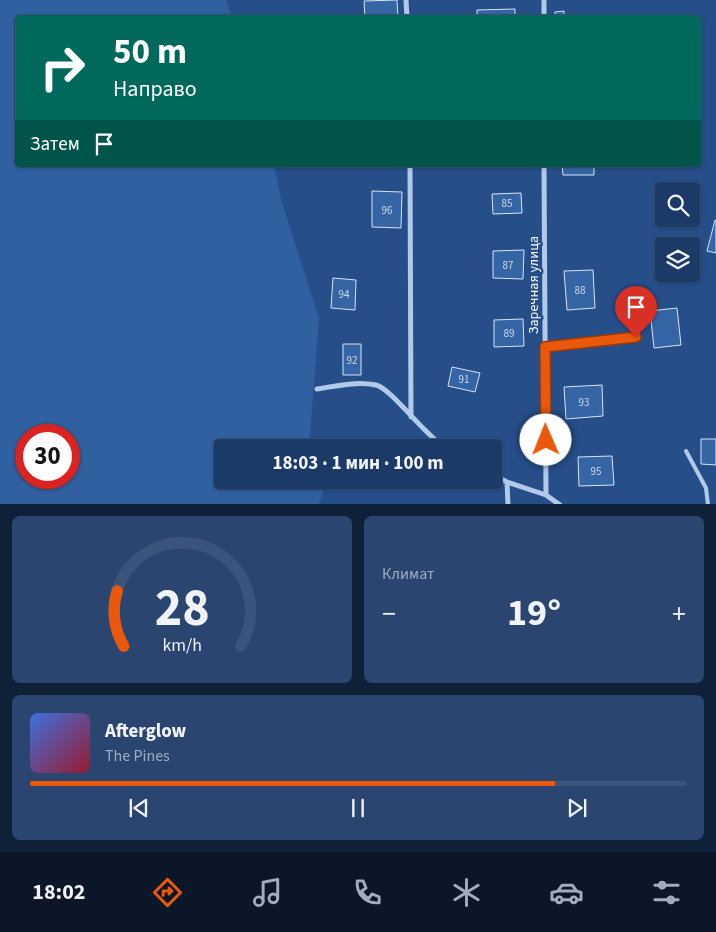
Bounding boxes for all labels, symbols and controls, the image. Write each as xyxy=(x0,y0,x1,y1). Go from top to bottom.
text: 50 m xyxy=(113,27,187,77)
icon: right xyxy=(30,35,95,100)
text: Направо xyxy=(113,73,197,105)
icon: arrive xyxy=(90,130,118,158)
text: Затем xyxy=(30,131,80,158)
map controls xyxy=(655,182,700,282)
button: search xyxy=(655,182,700,227)
house number: 85 xyxy=(502,196,512,211)
house number: 96 xyxy=(382,203,393,218)
street label: Заречная улица xyxy=(524,236,544,334)
button: layers xyxy=(655,237,700,282)
house number: 87 xyxy=(503,258,513,273)
house number: 88 xyxy=(575,283,586,298)
pin xyxy=(615,286,657,337)
house number: 94 xyxy=(339,287,350,302)
icon: arrive xyxy=(622,293,650,321)
house number: 89 xyxy=(504,326,514,341)
house number: 92 xyxy=(347,353,357,368)
house number: 91 xyxy=(459,372,469,387)
house number: 93 xyxy=(579,395,589,410)
position arrow xyxy=(519,413,571,465)
speed limit sign: 30 xyxy=(15,424,80,489)
text: 18:03 · 1 мин · 100 m xyxy=(272,450,444,477)
house number: 95 xyxy=(591,464,601,479)
text: Климат xyxy=(382,563,434,585)
text: 28 xyxy=(155,572,209,646)
text: 19° xyxy=(507,586,561,640)
text: − xyxy=(382,594,396,634)
text: + xyxy=(672,594,686,634)
text: km/h xyxy=(162,633,202,658)
text: Afterglow xyxy=(105,718,186,745)
text: The Pines xyxy=(105,745,170,767)
icon: previous xyxy=(125,794,153,822)
icon: pause xyxy=(344,794,372,822)
icon: next xyxy=(563,794,591,822)
icon: directions xyxy=(150,875,185,910)
icon: music xyxy=(250,875,285,910)
icon: phone xyxy=(350,875,385,910)
icon: climate xyxy=(449,875,484,910)
icon: car xyxy=(549,875,584,910)
icon: filters xyxy=(649,875,684,910)
text: 18:02 xyxy=(32,876,85,908)

